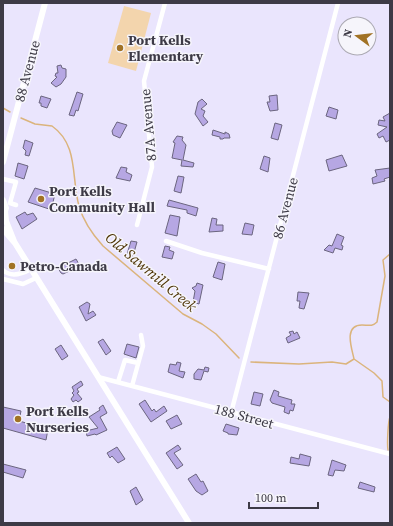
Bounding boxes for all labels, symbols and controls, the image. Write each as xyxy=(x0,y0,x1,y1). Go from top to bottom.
north arrow xyxy=(337,16,377,56)
text: N xyxy=(340,28,356,39)
place label: Port Kells Elementary xyxy=(128,30,204,66)
street label: 88 Avenue xyxy=(9,38,45,104)
marker: Port Kells Elementary xyxy=(115,43,125,53)
street label: 87A Avenue xyxy=(135,88,161,162)
street label: 86 Avenue xyxy=(267,175,303,241)
place label: Port Kells Community Hall xyxy=(49,181,155,217)
marker: Port Kells Community Hall xyxy=(36,194,46,204)
water label: Old Sawmill Creek xyxy=(101,227,202,317)
place label: Petro-Canada xyxy=(20,256,108,276)
marker: Petro-Canada xyxy=(7,261,17,271)
street label: 188 Street xyxy=(212,399,276,434)
place label: Port Kells Nurseries xyxy=(26,401,89,437)
marker: Port Kells Nurseries xyxy=(13,414,23,424)
scale bar xyxy=(249,484,318,510)
text: 100 m xyxy=(255,490,287,506)

